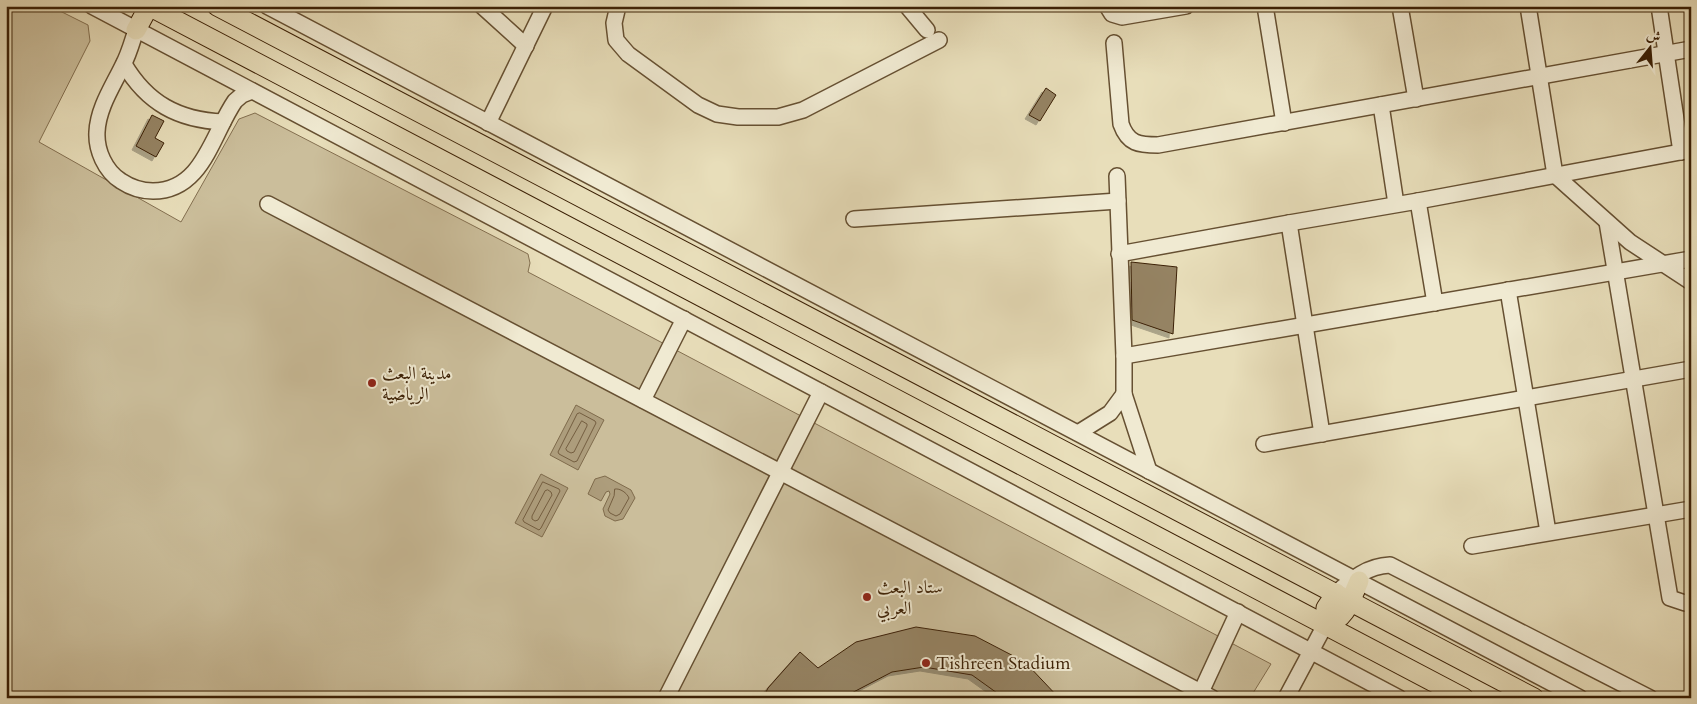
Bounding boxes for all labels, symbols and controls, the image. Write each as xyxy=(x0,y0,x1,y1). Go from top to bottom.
north arrow xyxy=(1624,22,1674,72)
text: ش xyxy=(1644,25,1663,47)
place label: مدينة البعث الرياضية xyxy=(382,361,451,407)
marker: مدينة البعث الرياضية xyxy=(366,377,378,389)
place label: ستاد البعث العربي xyxy=(877,575,943,623)
marker: ستاد البعث العربي xyxy=(861,591,873,603)
place label: Tishreen Stadium xyxy=(936,651,1071,676)
marker: Tishreen Stadium xyxy=(920,657,932,669)

